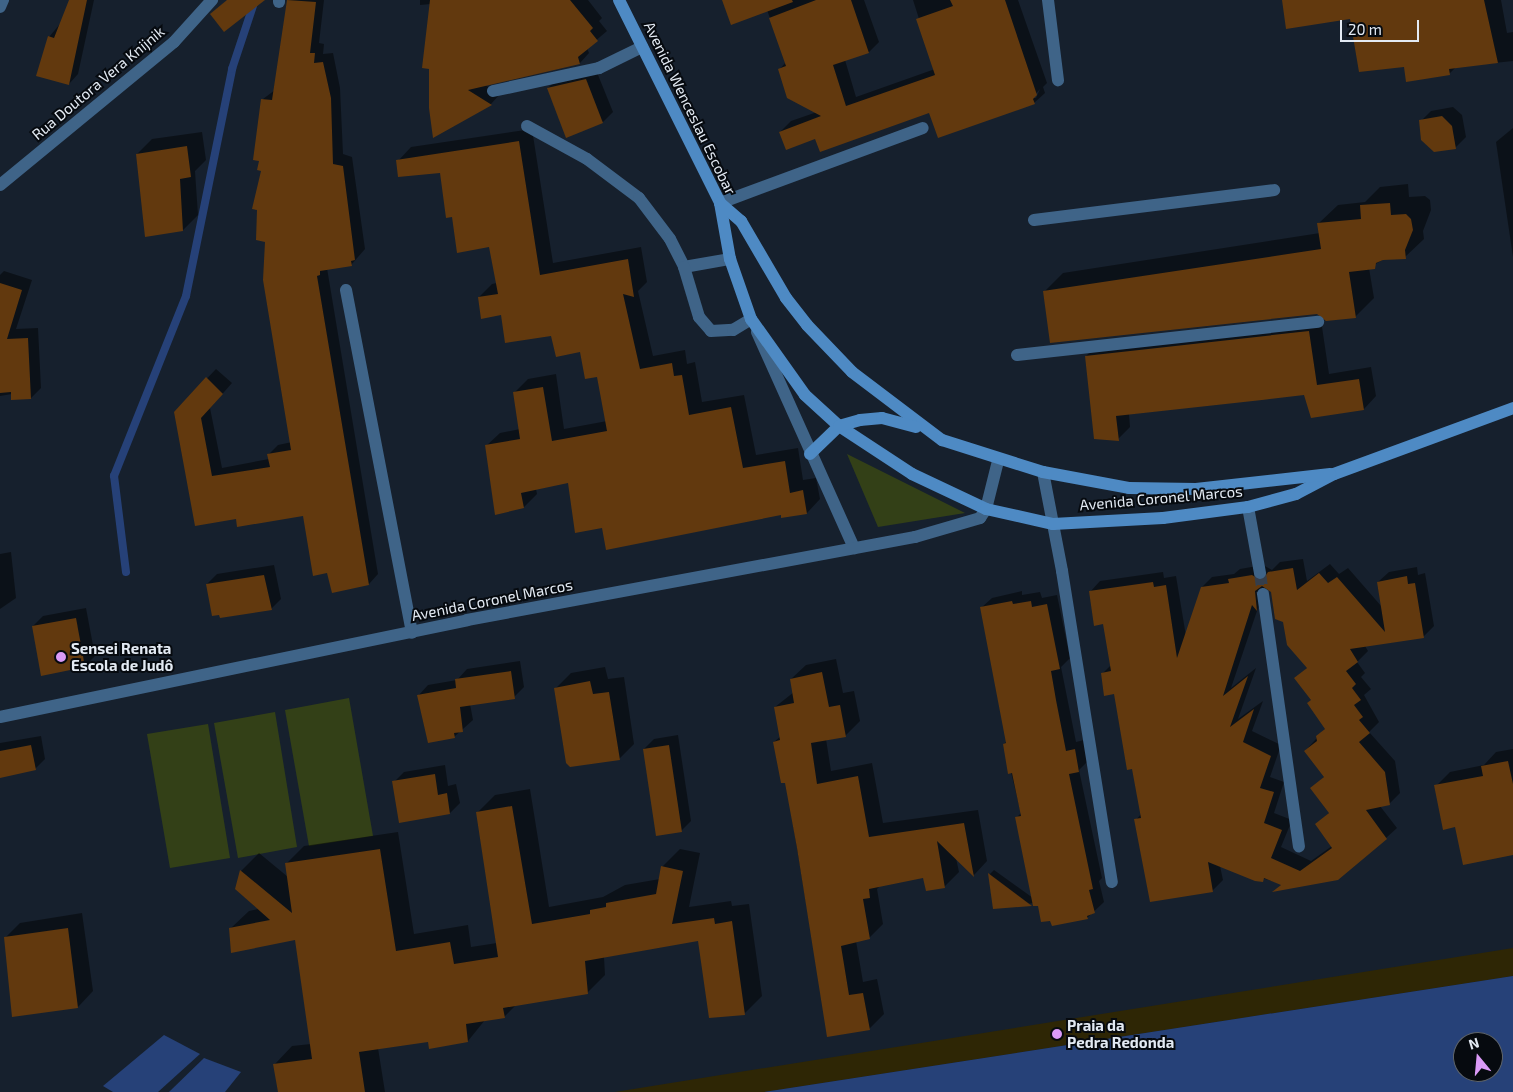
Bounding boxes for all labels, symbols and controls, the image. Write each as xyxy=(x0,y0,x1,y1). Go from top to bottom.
scale bar xyxy=(1343,10,1422,42)
street label: Avenida Wenceslau Escobar xyxy=(640,19,740,197)
text: 20 m xyxy=(1348,20,1382,38)
street label: Rua Doutora Vera Knijnik xyxy=(28,22,168,144)
street label: Avenida Coronel Marcos xyxy=(1078,482,1244,514)
street label: Avenida Coronel Marcos xyxy=(410,576,574,624)
place label: Sensei Renata Escola de Judô xyxy=(71,639,174,674)
marker: Sensei Renata Escola de Judô xyxy=(55,651,67,663)
place label: Praia da Pedra Redonda xyxy=(1067,1016,1174,1051)
marker: Praia da Pedra Redonda xyxy=(1051,1028,1063,1040)
north arrow xyxy=(1453,1032,1503,1082)
text: N xyxy=(1466,1034,1481,1053)

